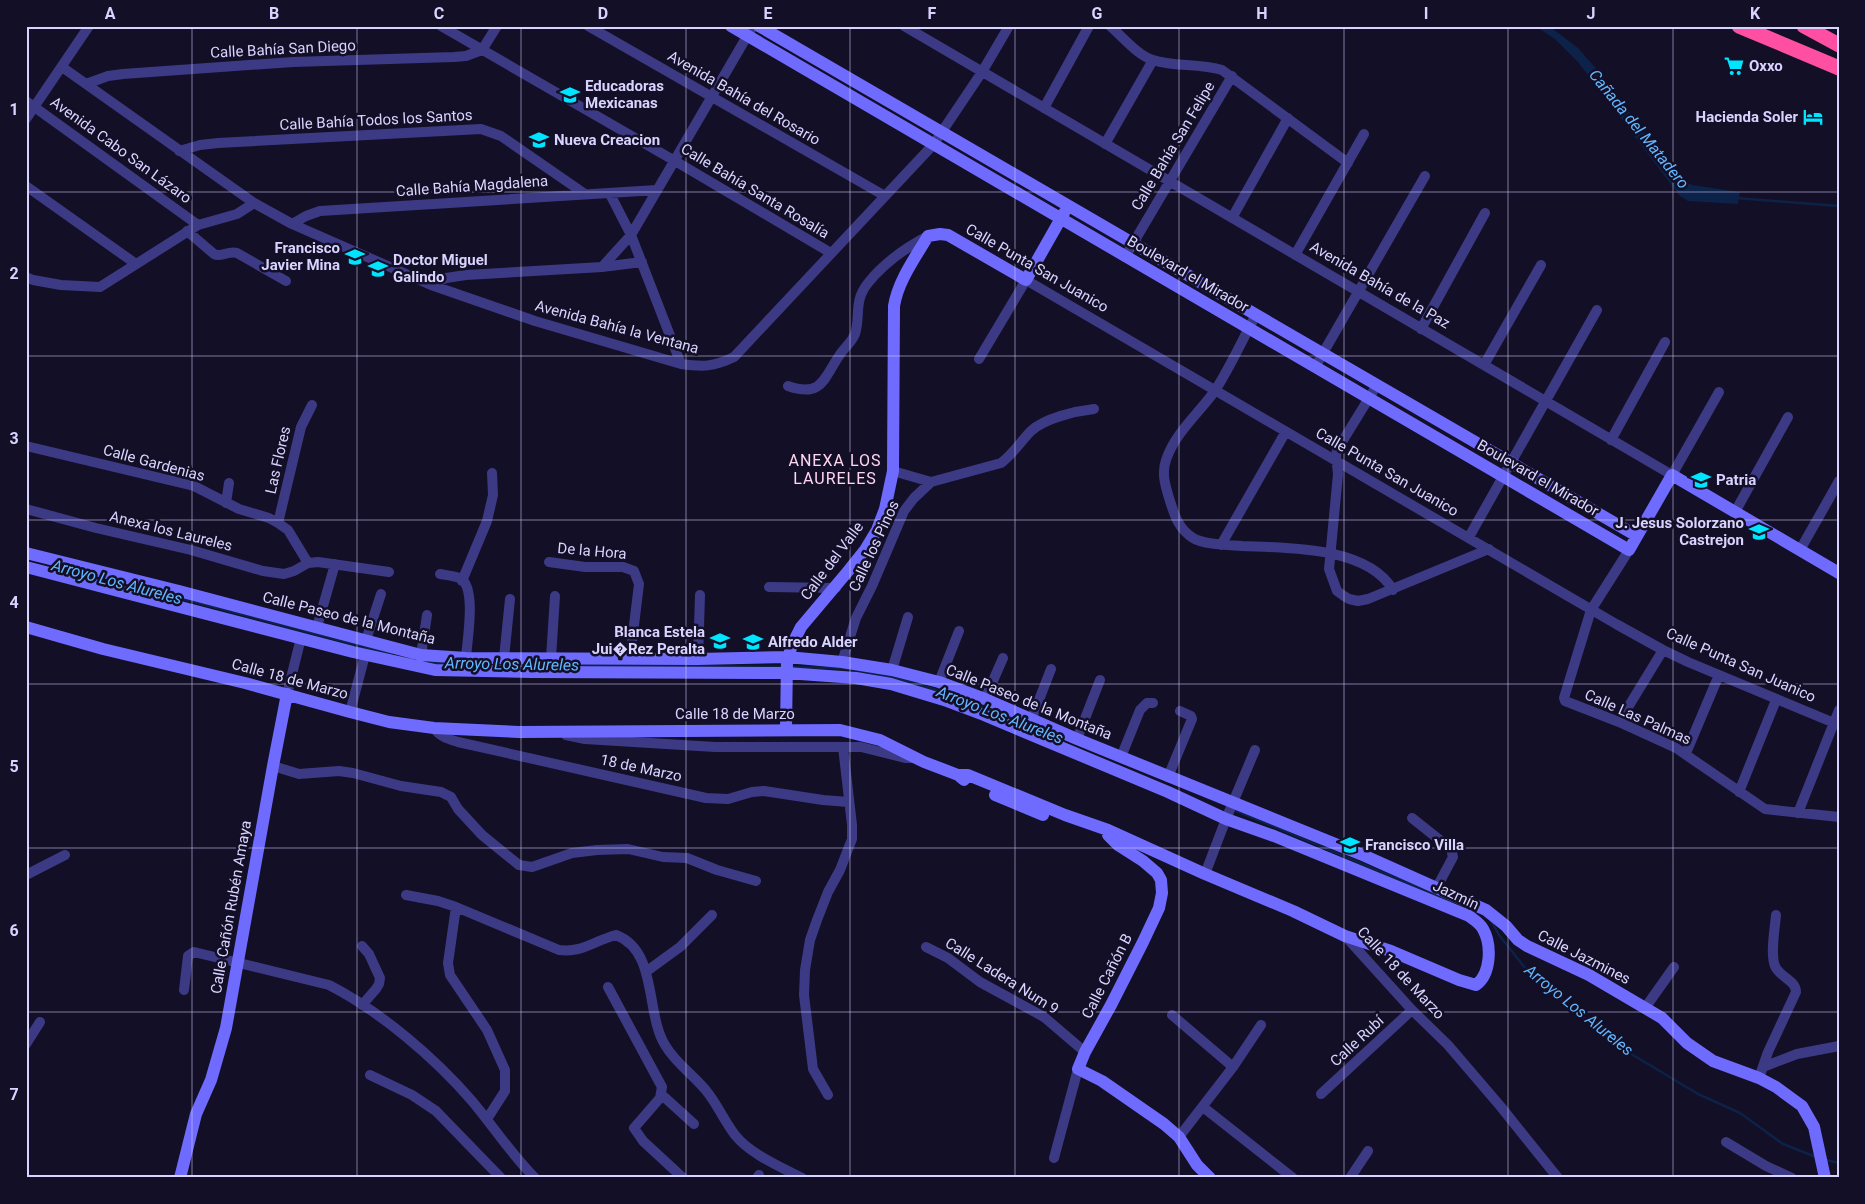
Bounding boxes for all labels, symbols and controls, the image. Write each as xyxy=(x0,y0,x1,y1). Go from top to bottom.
text: A xyxy=(105,4,116,23)
text: B xyxy=(269,4,279,23)
text: C xyxy=(434,4,444,23)
text: D xyxy=(598,4,608,23)
text: E xyxy=(764,4,773,23)
text: F xyxy=(928,4,937,23)
text: G xyxy=(1092,4,1103,23)
text: H xyxy=(1256,4,1268,23)
text: I xyxy=(1424,4,1428,23)
text: J xyxy=(1587,4,1595,23)
text: K xyxy=(1750,4,1761,23)
street label: Calle Bahía San Diego xyxy=(210,36,356,62)
street label: Avenida Bahía del Rosario xyxy=(665,47,823,149)
supermarket icon: Oxxo xyxy=(1723,55,1745,77)
place label: Oxxo xyxy=(1749,57,1783,75)
water label: Cañada del Matadero xyxy=(1585,66,1693,193)
place label: Educadoras Mexicanas xyxy=(585,77,664,112)
street label: Calle Bahía San Felipe xyxy=(1127,78,1219,214)
school or university icon: Educadoras Mexicanas xyxy=(559,84,581,106)
street label: Avenida Cabo San Lázaro xyxy=(47,93,195,207)
text: 1 xyxy=(9,100,19,119)
street label: Calle Bahía Todos los Santos xyxy=(279,106,473,134)
hotel icon: Hacienda Soler xyxy=(1802,106,1824,128)
place label: Hacienda Soler xyxy=(1696,108,1798,126)
school or university icon: Nueva Creacion xyxy=(528,129,550,151)
place label: Nueva Creacion xyxy=(554,131,660,149)
street label: Calle Bahía Santa Rosalía xyxy=(678,140,832,242)
street label: Calle Bahía Magdalena xyxy=(395,172,549,200)
street label: Calle Punta San Juanico xyxy=(962,220,1112,316)
street label: Boulevard el Mirador xyxy=(1124,232,1252,316)
street label: Avenida Bahía de la Paz xyxy=(1307,237,1453,333)
place label: Francisco Javier Mina xyxy=(261,239,340,274)
school or university icon: Francisco Javier Mina xyxy=(344,246,366,268)
place label: Doctor Miguel Galindo xyxy=(393,251,488,286)
school or university icon: Doctor Miguel Galindo xyxy=(367,258,389,280)
text: 2 xyxy=(9,264,19,283)
street label: Avenida Bahía la Ventana xyxy=(533,296,701,358)
street label: Las Flores xyxy=(261,424,295,496)
street label: Calle Punta San Juanico xyxy=(1312,424,1462,520)
text: 3 xyxy=(9,429,19,448)
street label: Boulevard el Mirador xyxy=(1474,436,1602,520)
street label: Calle Gardenias xyxy=(101,441,207,485)
district label: ANEXA LOS LAURELES xyxy=(789,451,882,488)
school or university icon: Patria xyxy=(1690,469,1712,491)
place label: Patria xyxy=(1716,471,1756,489)
street label: Calle los Pinos xyxy=(845,498,903,594)
street label: Anexa los Laureles xyxy=(108,507,234,555)
place label: J. Jesus Solorzano Castrejon xyxy=(1615,514,1744,549)
street label: Calle del Valle xyxy=(797,518,867,604)
school or university icon: J. Jesus Solorzano Castrejon xyxy=(1748,521,1770,543)
street label: De la Hora xyxy=(557,539,627,563)
water label: Arroyo Los Alureles xyxy=(49,555,184,609)
street label: Calle Paseo de la Montaña xyxy=(261,588,437,648)
text: 4 xyxy=(9,593,19,612)
place label: Blanca Estela Jui�Rez Peralta xyxy=(592,623,705,659)
street label: Calle Punta San Juanico xyxy=(1663,624,1819,706)
school or university icon: Blanca Estela Jui�Rez Peralta xyxy=(709,630,731,652)
school or university icon: Alfredo Alder xyxy=(742,631,764,653)
place label: Alfredo Alder xyxy=(768,633,858,651)
water label: Arroyo Los Alureles xyxy=(444,653,579,675)
street label: Calle 18 de Marzo xyxy=(230,655,350,703)
street label: Calle Paseo de la Montaña xyxy=(943,660,1115,744)
water label: Arroyo Los Alureles xyxy=(933,682,1066,748)
street label: Calle Las Palmas xyxy=(1582,685,1694,749)
street label: Calle 18 de Marzo xyxy=(675,705,795,723)
street label: 18 de Marzo xyxy=(599,751,683,785)
text: 5 xyxy=(9,757,19,776)
street label: Calle Cañón Rubén Amaya xyxy=(207,819,255,995)
school or university icon: Francisco Villa xyxy=(1339,834,1361,856)
place label: Francisco Villa xyxy=(1365,836,1464,854)
street label: Jazmín xyxy=(1430,876,1482,914)
text: 6 xyxy=(9,921,19,940)
street label: Calle 18 de Marzo xyxy=(1354,923,1448,1023)
street label: Calle Jazmines xyxy=(1535,926,1633,988)
street label: Calle Cañón B xyxy=(1078,930,1136,1022)
street label: Calle Ladera Num 9 xyxy=(942,934,1062,1018)
water label: Arroyo Los Alureles xyxy=(1520,960,1637,1060)
street label: Calle Rubí xyxy=(1327,1011,1388,1070)
text: 7 xyxy=(9,1085,19,1104)

